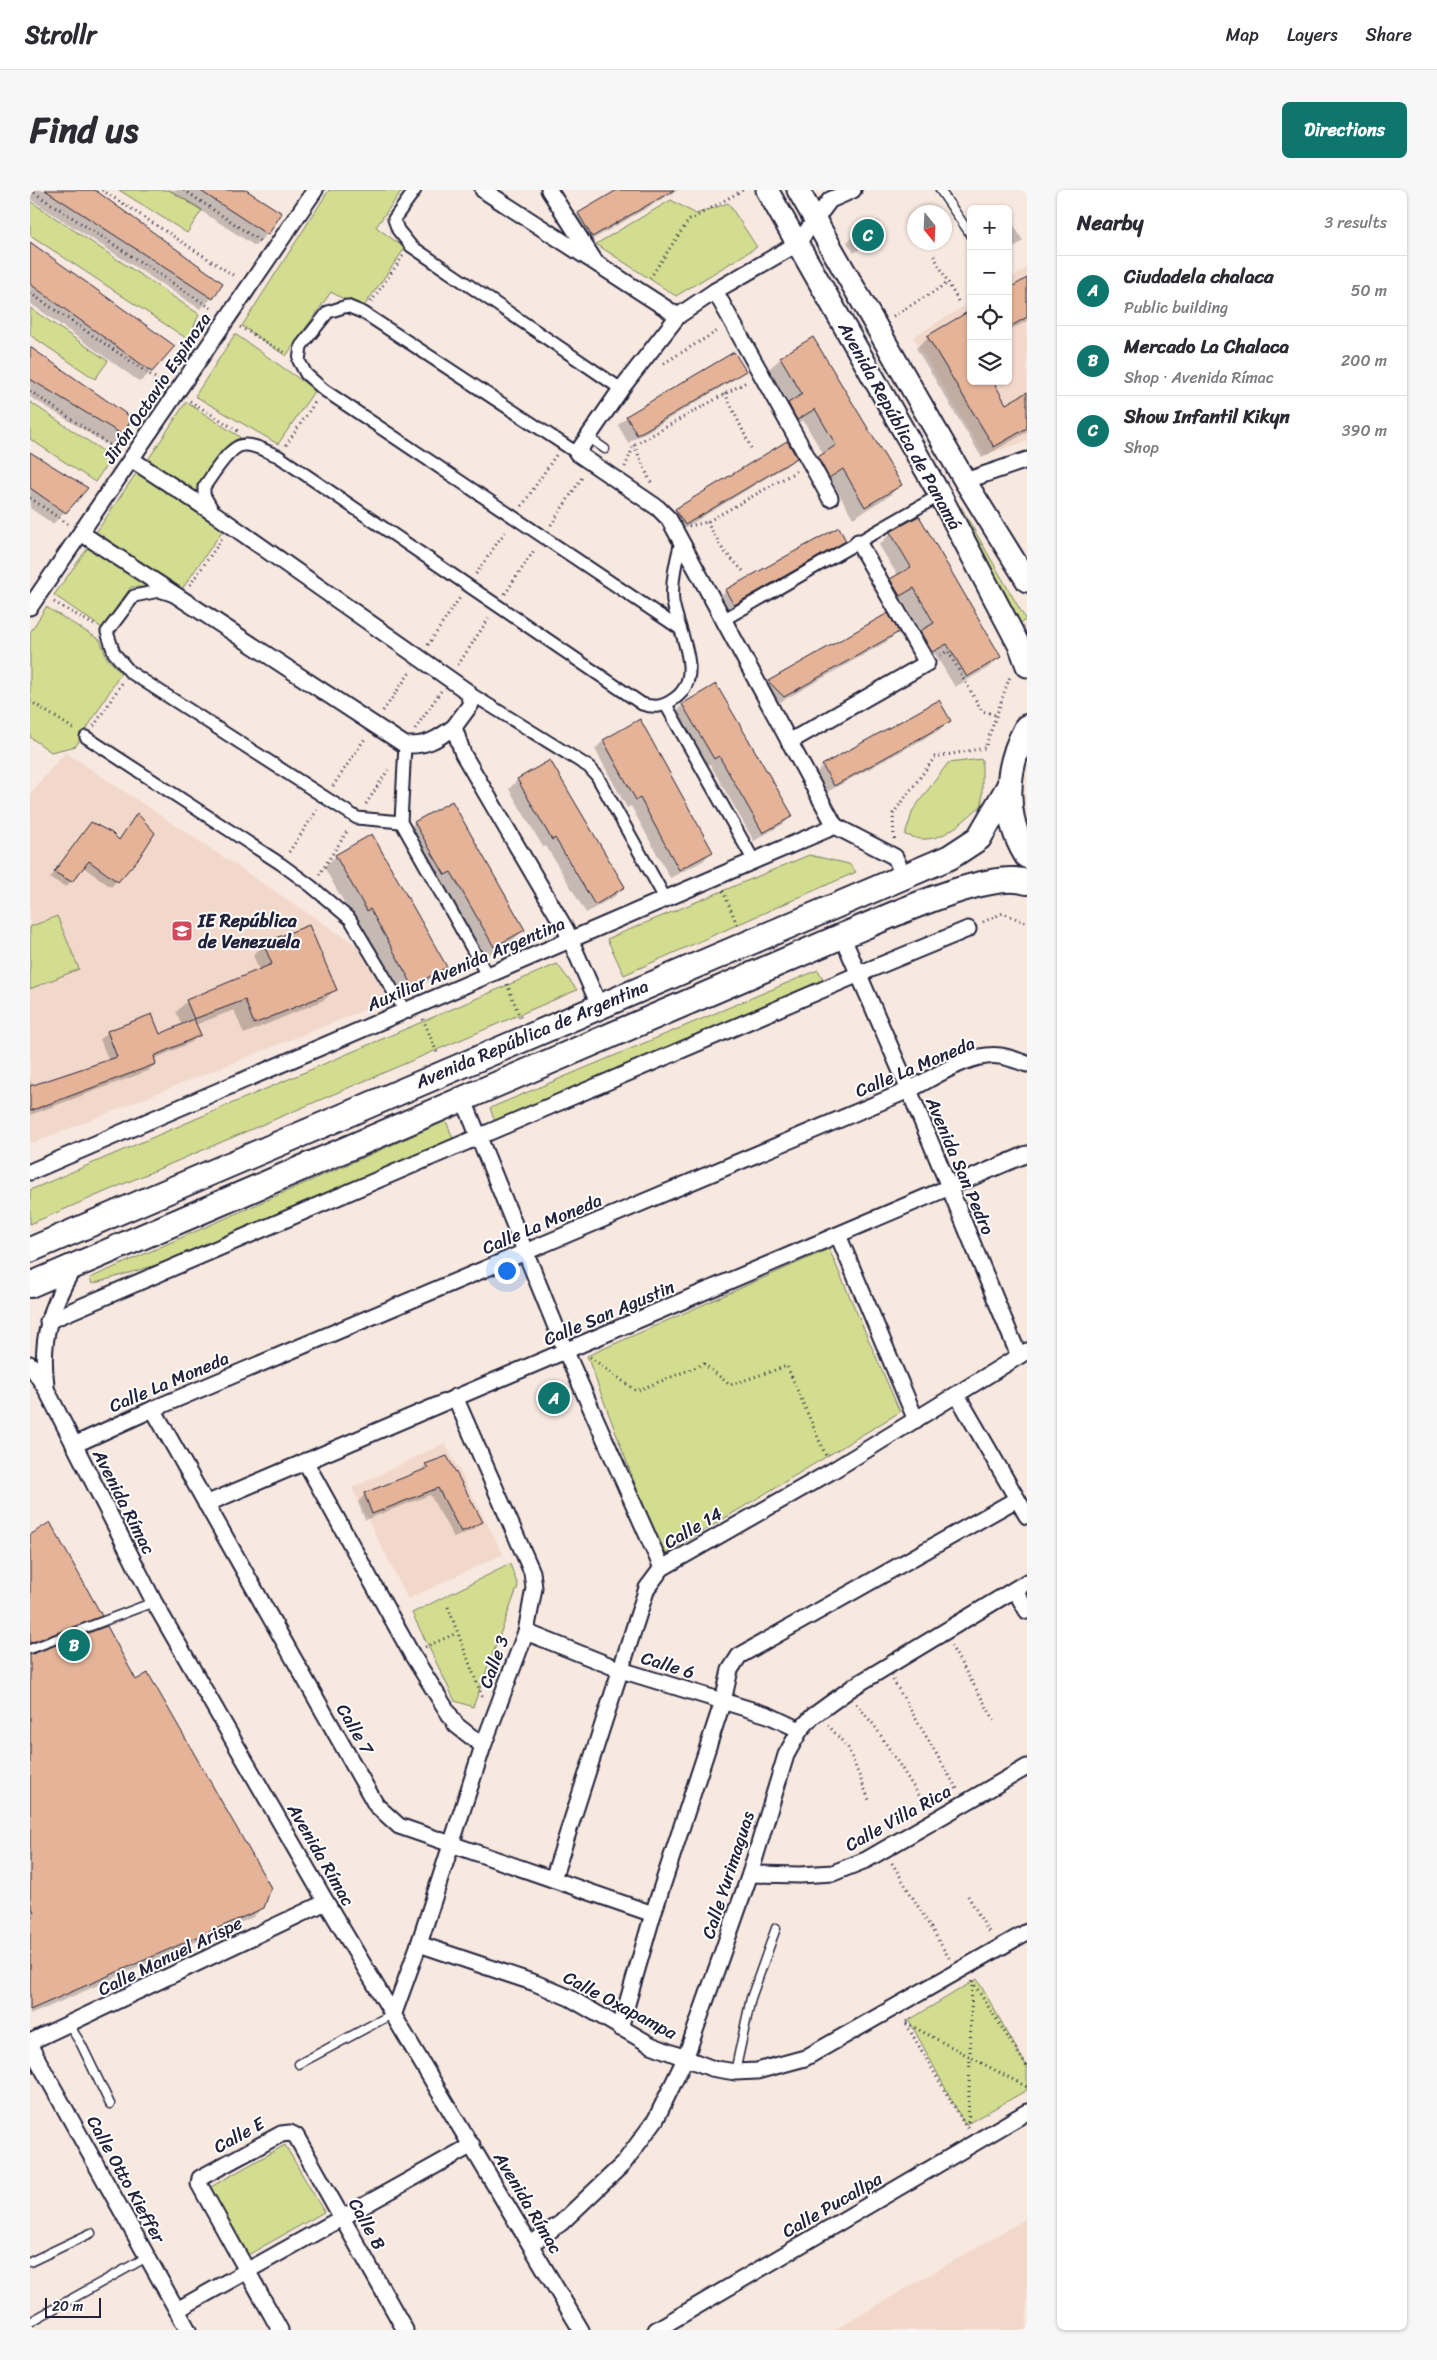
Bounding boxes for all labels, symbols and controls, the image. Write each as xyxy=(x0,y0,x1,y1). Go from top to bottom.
text: Strollr xyxy=(25,14,96,56)
text: Map xyxy=(1226,19,1259,51)
text: Layers xyxy=(1287,19,1338,51)
text: Share xyxy=(1366,19,1412,51)
text: Find us xyxy=(30,99,138,161)
button: Directions xyxy=(1282,102,1407,158)
text: Nearby xyxy=(1077,204,1143,242)
north arrow xyxy=(907,205,952,250)
map controls xyxy=(967,205,1012,385)
button: + xyxy=(967,205,1012,250)
text: 3 results xyxy=(1324,208,1387,237)
pin: C xyxy=(852,216,884,254)
button: − xyxy=(967,250,1012,295)
text: Ciudadela chalaca xyxy=(1124,260,1273,293)
text: A xyxy=(1088,276,1098,305)
text: 50 m xyxy=(1351,276,1387,305)
text: Public building xyxy=(1124,293,1228,322)
button: locate xyxy=(967,295,1012,340)
street label: Jirón Octavio Espinoza xyxy=(94,306,220,471)
street label: Avenida República de Panamá xyxy=(829,315,971,536)
text: Mercado La Chalaca xyxy=(1124,330,1289,363)
button: layers xyxy=(967,340,1012,385)
text: B xyxy=(1088,346,1098,375)
text: 200 m xyxy=(1341,346,1387,375)
text: Shop · Avenida Rímac xyxy=(1124,363,1274,392)
text: Show Infantil Kikyn xyxy=(1124,400,1290,433)
text: C xyxy=(1088,416,1098,445)
text: 390 m xyxy=(1342,416,1387,445)
text: Shop xyxy=(1124,433,1159,462)
place label: IE República de Venezuela xyxy=(197,905,301,958)
street label: Auxiliar Avenida Argentina xyxy=(361,908,570,1021)
school or university icon: IE República de Venezuela xyxy=(170,919,194,943)
street label: Avenida República de Argentina xyxy=(409,970,654,1098)
street label: Calle La Moneda xyxy=(850,1027,980,1107)
street label: Avenida San Pedro xyxy=(916,1091,1004,1240)
street label: Calle La Moneda xyxy=(477,1184,607,1264)
your location xyxy=(494,1258,520,1284)
street label: Calle San Agustin xyxy=(538,1271,680,1355)
street label: Calle La Moneda xyxy=(104,1342,234,1422)
pin: A xyxy=(538,1379,570,1417)
street label: Avenida Rímac xyxy=(83,1443,164,1561)
street label: Calle 14 xyxy=(658,1498,728,1558)
pin: B xyxy=(58,1626,90,1664)
street label: Calle 3 xyxy=(470,1631,518,1693)
street label: Calle 6 xyxy=(637,1642,699,1688)
street label: Calle 7 xyxy=(327,1697,383,1762)
street label: Calle Villa Rica xyxy=(839,1775,957,1861)
street label: Avenida Rímac xyxy=(278,1796,364,1913)
street label: Calle Yurimaguas xyxy=(692,1806,764,1943)
street label: Calle Manuel Arispe xyxy=(92,1907,248,2005)
street label: Calle Oxapampa xyxy=(557,1961,684,2049)
street label: Calle E xyxy=(207,2107,271,2162)
street label: Calle Otto Kieffer xyxy=(78,2109,175,2250)
street label: Avenida Rímac xyxy=(484,2145,571,2261)
street label: Calle Pucallpa xyxy=(776,2163,889,2247)
street label: Calle B xyxy=(339,2192,395,2256)
text: 20 m xyxy=(52,2294,83,2319)
scale bar xyxy=(45,2295,101,2318)

